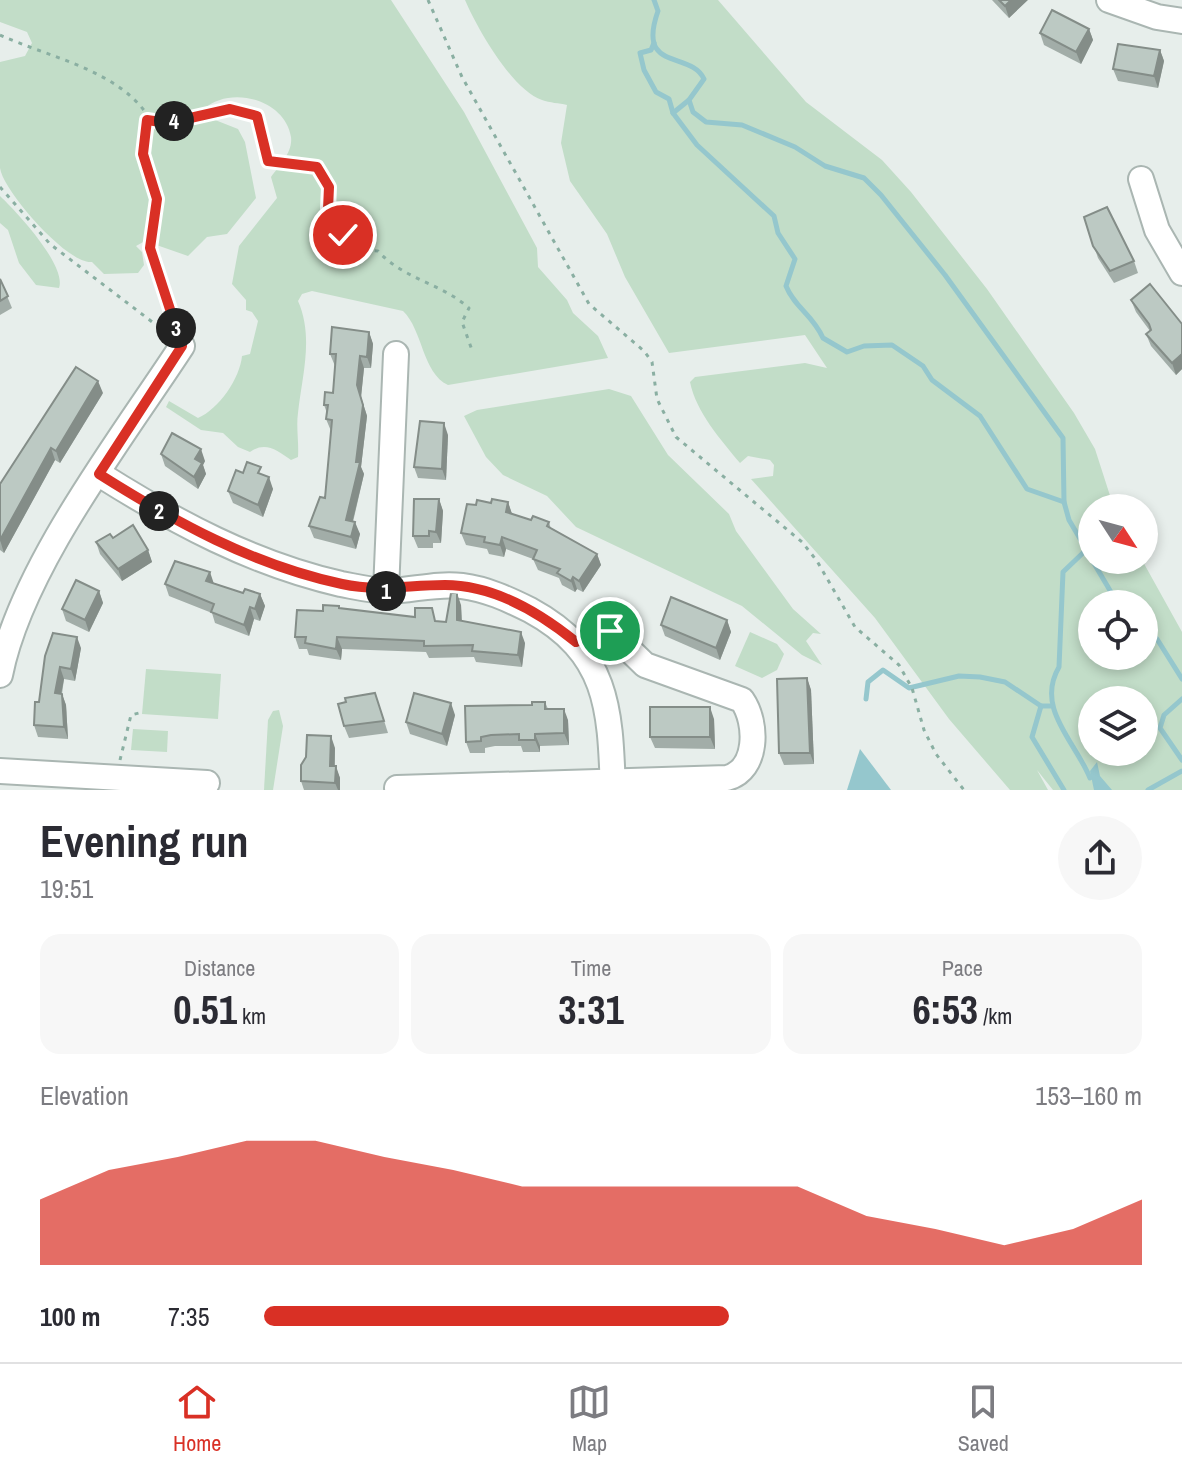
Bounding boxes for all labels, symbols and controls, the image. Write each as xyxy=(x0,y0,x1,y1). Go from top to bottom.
pin: 4 xyxy=(154,101,194,141)
text: 4 xyxy=(169,106,179,136)
pin xyxy=(309,201,377,269)
icon: check xyxy=(321,213,365,257)
pin: 3 xyxy=(156,308,196,348)
text: 3 xyxy=(171,313,181,343)
pin: 2 xyxy=(139,491,179,531)
north arrow xyxy=(1078,494,1158,574)
map controls xyxy=(1078,494,1158,766)
text: 2 xyxy=(154,496,164,526)
pin: 1 xyxy=(366,571,406,611)
text: 1 xyxy=(381,576,391,606)
button: locate xyxy=(1078,590,1158,670)
pin xyxy=(576,597,644,665)
icon: arrive xyxy=(588,609,632,653)
button: layers xyxy=(1078,686,1158,766)
text: Evening run xyxy=(40,811,249,871)
button: share xyxy=(1058,816,1142,900)
text: 19:51 xyxy=(40,871,93,906)
text: Distance xyxy=(184,953,255,983)
text: Time xyxy=(571,953,611,983)
text: Pace xyxy=(942,953,983,983)
text: 0.51 xyxy=(173,983,237,1036)
text: 3:31 xyxy=(558,983,624,1036)
text: 6:53 xyxy=(912,983,978,1036)
text: km xyxy=(237,1001,266,1031)
text: /km xyxy=(978,1001,1012,1031)
text: Elevation xyxy=(40,1078,129,1113)
text: 153–160 m xyxy=(1035,1078,1142,1113)
text: 100 m xyxy=(40,1299,100,1334)
text: 7:35 xyxy=(168,1299,210,1334)
tab: Home xyxy=(173,1380,221,1458)
tab: Map xyxy=(567,1380,611,1458)
tab: Saved xyxy=(958,1380,1009,1458)

